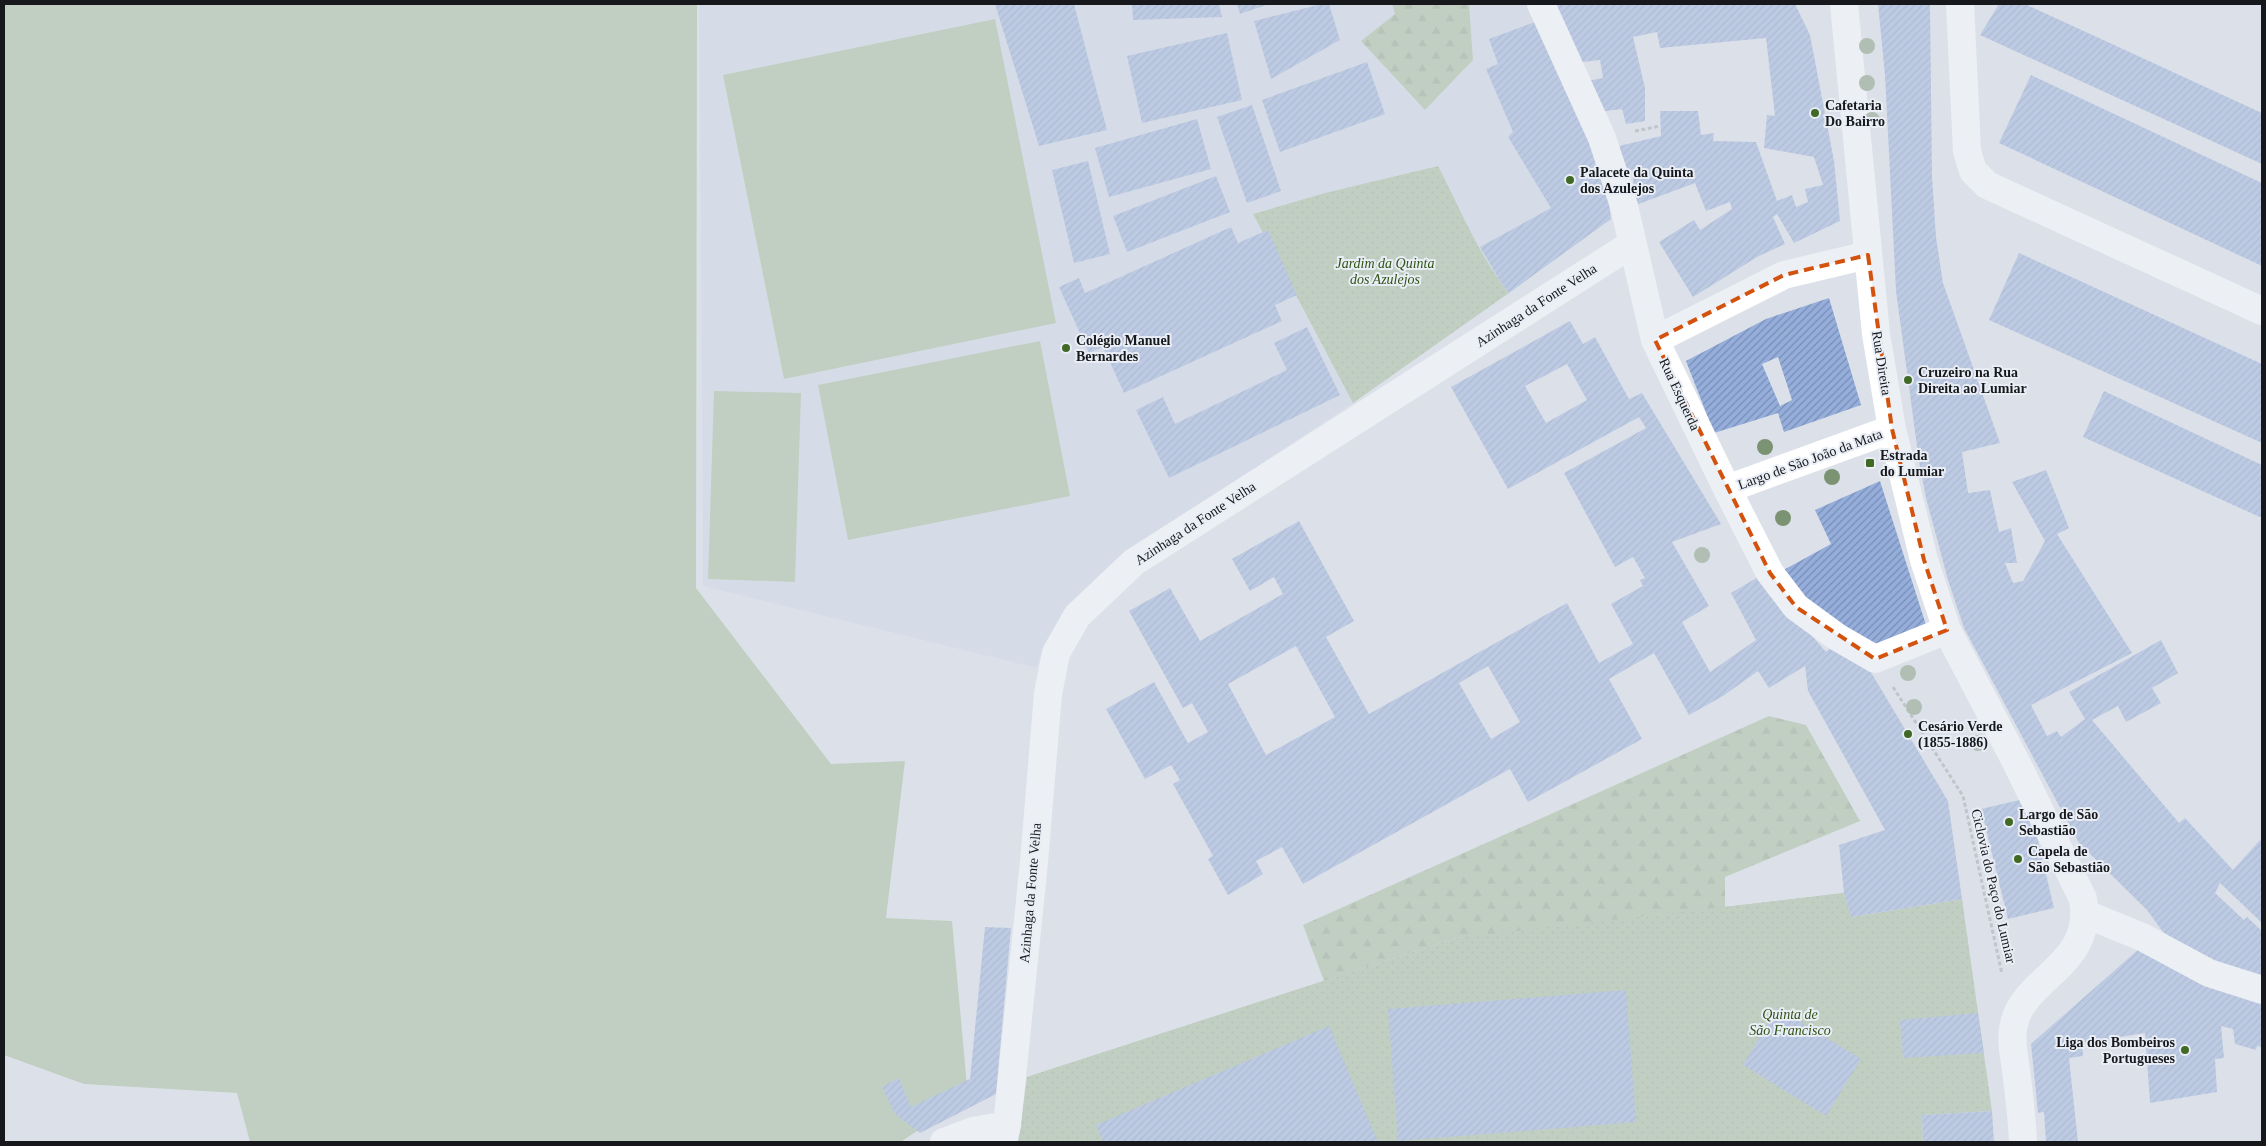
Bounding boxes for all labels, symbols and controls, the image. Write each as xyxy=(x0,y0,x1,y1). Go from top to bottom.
place label: Cafetaria Do Bairro xyxy=(1825,98,1885,129)
marker: Cafetaria Do Bairro xyxy=(1809,107,1821,119)
place label: Palacete da Quinta dos Azulejos xyxy=(1580,165,1694,196)
marker: Palacete da Quinta dos Azulejos xyxy=(1564,174,1576,186)
park label: Jardim da Quinta dos Azulejos xyxy=(1335,256,1435,287)
street label: Azinhaga da Fonte Velha xyxy=(1473,260,1600,350)
street label: Rua Direita xyxy=(1869,330,1894,397)
place label: Colégio Manuel Bernardes xyxy=(1076,333,1171,364)
marker: Colégio Manuel Bernardes xyxy=(1060,342,1072,354)
street label: Rua Esquerda xyxy=(1656,356,1703,433)
place label: Cruzeiro na Rua Direita ao Lumiar xyxy=(1918,365,2027,396)
marker: Cruzeiro na Rua Direita ao Lumiar xyxy=(1902,374,1914,386)
street label: Largo de São João da Mata xyxy=(1736,426,1885,493)
place label: Estrada do Lumiar xyxy=(1880,448,1944,479)
marker: Estrada do Lumiar xyxy=(1864,457,1876,469)
street label: Azinhaga da Fonte Velha xyxy=(1132,478,1259,568)
place label: Cesário Verde (1855-1886) xyxy=(1918,719,2002,751)
marker: Cesário Verde (1855-1886) xyxy=(1902,728,1914,740)
place label: Largo de São Sebastião xyxy=(2019,807,2098,838)
street label: Ciclovia do Paço do Lumiar xyxy=(1968,808,2019,965)
marker: Largo de São Sebastião xyxy=(2003,816,2015,828)
street label: Azinhaga da Fonte Velha xyxy=(1017,821,1044,964)
place label: Capela de São Sebastião xyxy=(2028,844,2110,875)
marker: Capela de São Sebastião xyxy=(2012,853,2024,865)
park label: Quinta de São Francisco xyxy=(1749,1007,1831,1038)
place label: Liga dos Bombeiros Portugueses xyxy=(2056,1035,2176,1066)
marker: Liga dos Bombeiros Portugueses xyxy=(2179,1044,2191,1056)

